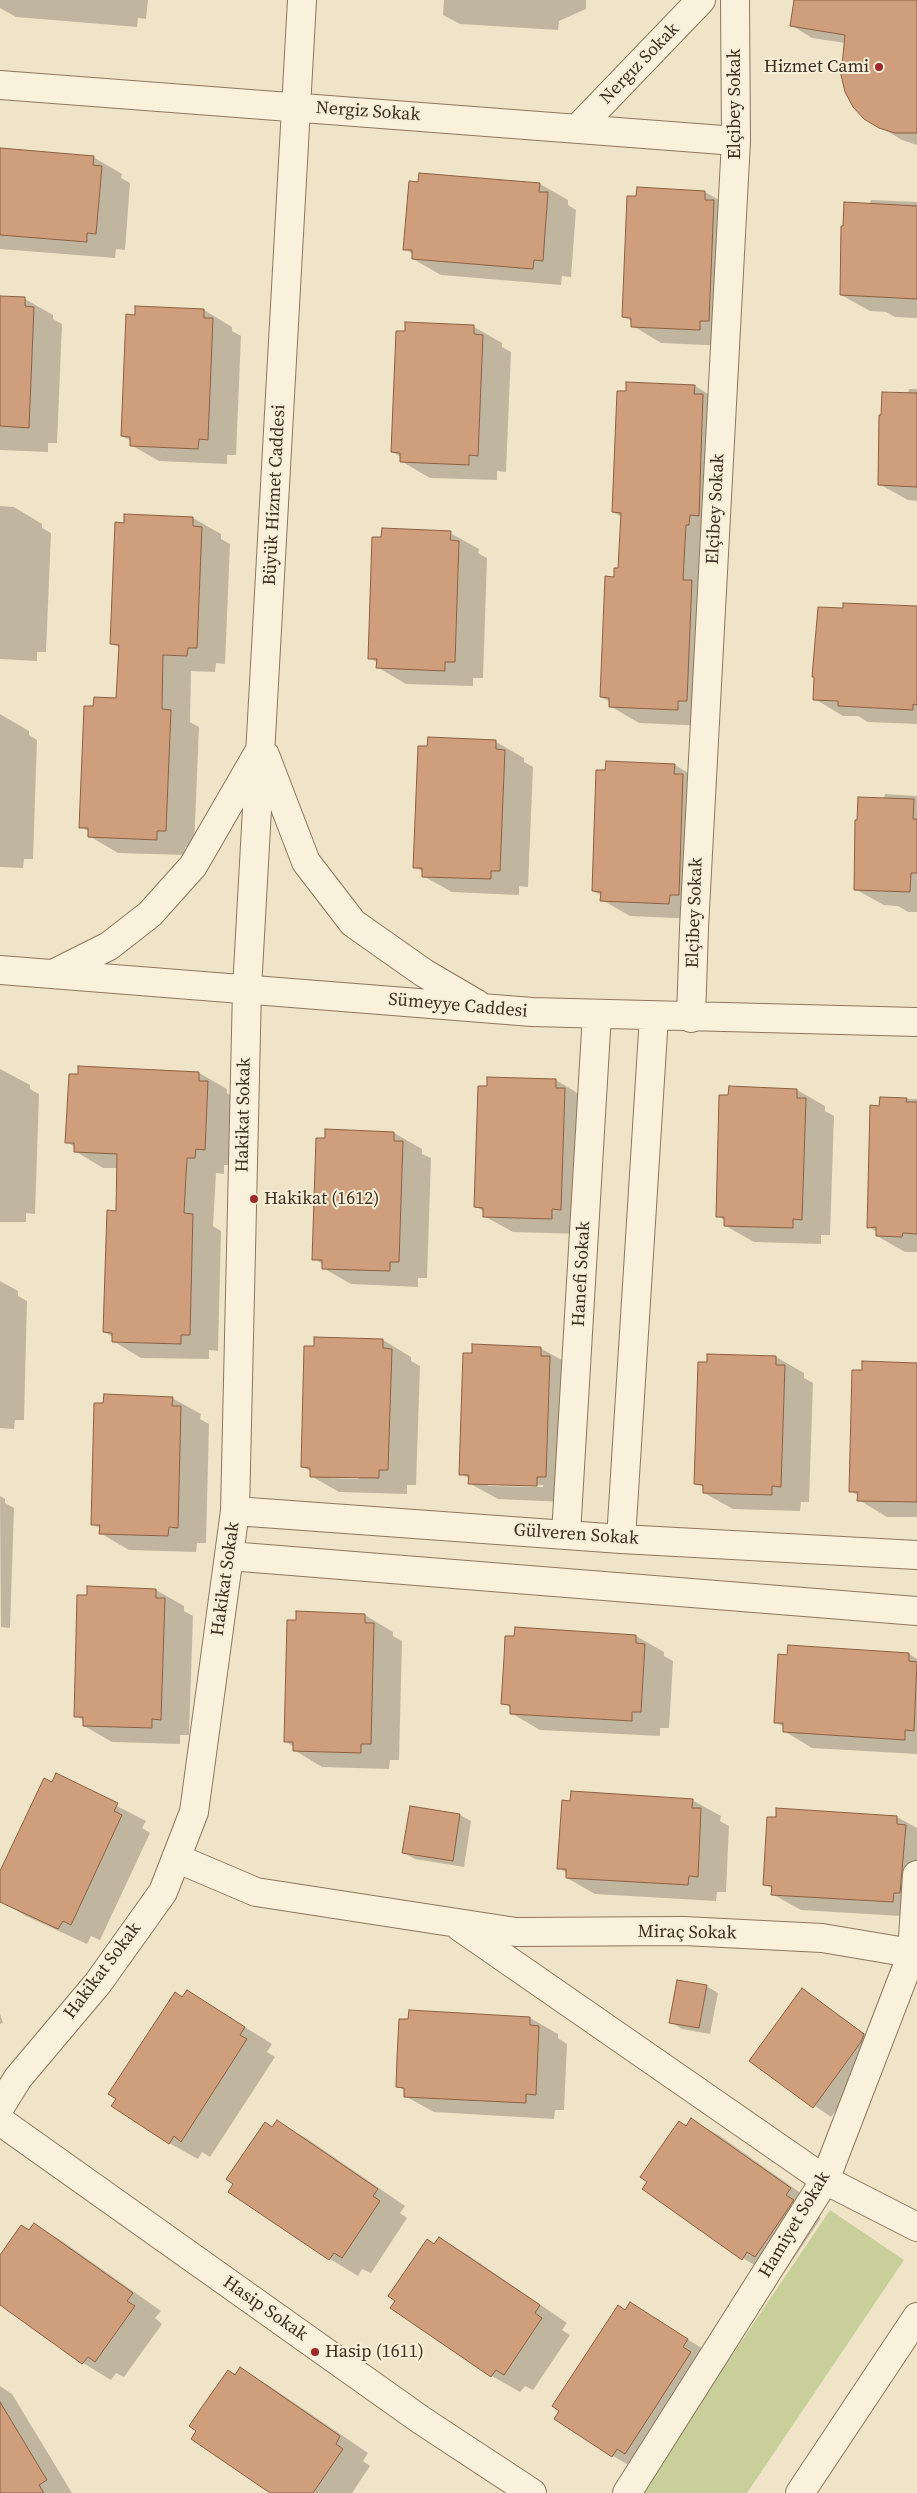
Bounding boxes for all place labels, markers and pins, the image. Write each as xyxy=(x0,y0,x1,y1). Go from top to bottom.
place label: Hizmet Cami xyxy=(764,56,869,78)
marker: Hizmet Cami xyxy=(873,61,885,73)
place label: Hakikat (1612) xyxy=(264,1188,379,1210)
marker: Hakikat (1612) xyxy=(248,1193,260,1205)
place label: Hasip (1611) xyxy=(325,2341,424,2363)
marker: Hasip (1611) xyxy=(309,2346,321,2358)

